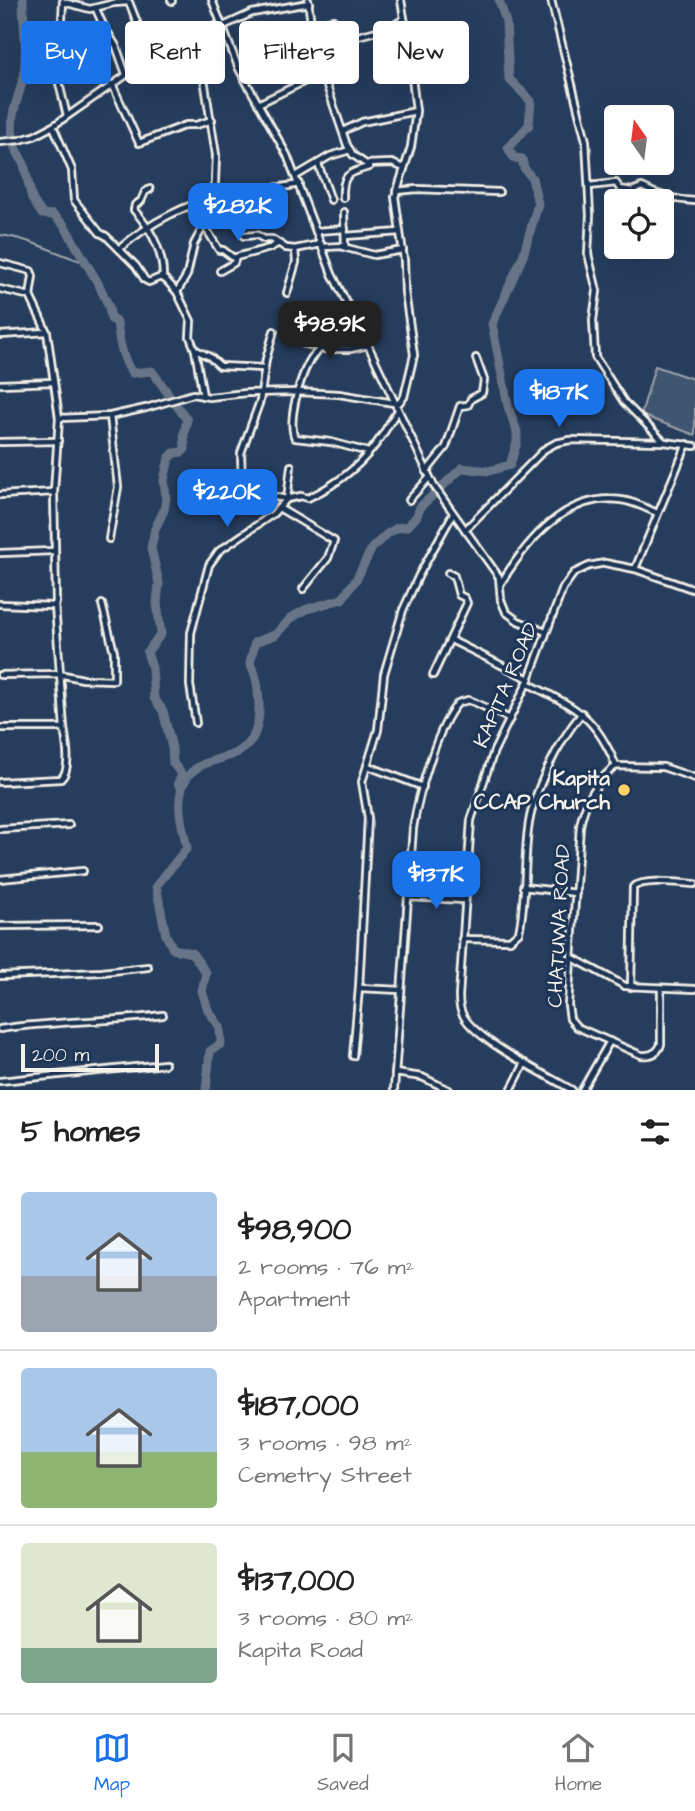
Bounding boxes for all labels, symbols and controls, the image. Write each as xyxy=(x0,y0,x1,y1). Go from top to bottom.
chip: Buy xyxy=(21,21,111,84)
chip: Rent xyxy=(125,21,225,84)
chip: Filters xyxy=(239,21,359,84)
chip: New xyxy=(373,21,469,84)
north arrow xyxy=(604,105,674,175)
map controls xyxy=(604,105,674,259)
pin: $282K xyxy=(189,184,287,243)
button: locate xyxy=(604,189,674,259)
text: $282K xyxy=(204,190,272,222)
pin: $98.9K xyxy=(273,302,387,361)
text: $98.9K xyxy=(294,308,366,340)
pin: $187K xyxy=(510,370,608,429)
text: $187K xyxy=(530,376,588,408)
pin: $220K xyxy=(178,470,276,529)
text: $220K xyxy=(193,476,261,508)
street label: KAPITA ROAD xyxy=(467,617,546,752)
place label: Kapita CCAP Church xyxy=(474,764,611,817)
marker: Kapita CCAP Church xyxy=(616,782,632,798)
street label: CHATUWA ROAD xyxy=(540,843,578,1008)
pin: $137K xyxy=(387,852,485,911)
text: $137K xyxy=(408,858,464,890)
scale bar xyxy=(21,1041,159,1073)
text: 200 m xyxy=(32,1042,89,1069)
text: 5 homes xyxy=(21,1111,141,1153)
icon: filters xyxy=(636,1113,674,1151)
text: $98,900 xyxy=(238,1209,352,1251)
icon: home xyxy=(77,1220,161,1304)
text: 2 rooms · 76 m² xyxy=(238,1251,414,1283)
text: Apartment xyxy=(238,1283,350,1315)
text: $187,000 xyxy=(238,1385,359,1427)
icon: home xyxy=(77,1396,161,1480)
text: 3 rooms · 98 m² xyxy=(238,1427,412,1459)
text: Cemetry Street xyxy=(238,1459,412,1491)
text: $137,000 xyxy=(238,1560,354,1602)
icon: home xyxy=(77,1571,161,1655)
text: 3 rooms · 80 m² xyxy=(238,1602,414,1634)
text: Kapita Road xyxy=(238,1634,363,1666)
tab: Map xyxy=(93,1729,131,1798)
tab: Saved xyxy=(317,1729,369,1798)
tab: Home xyxy=(555,1729,602,1798)

